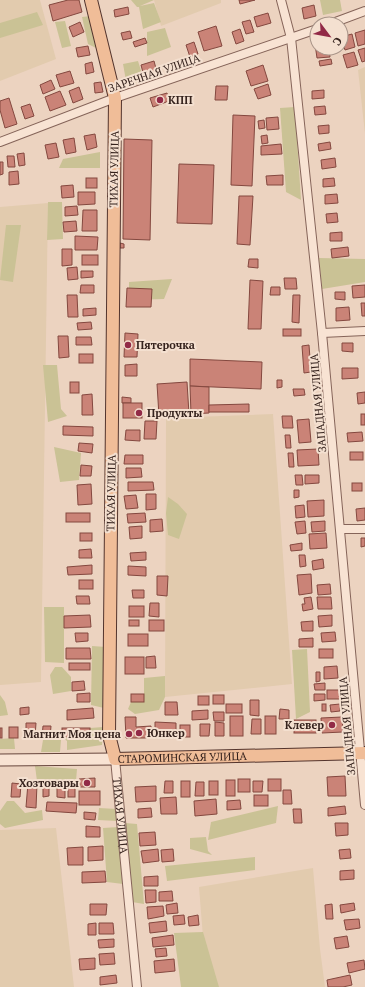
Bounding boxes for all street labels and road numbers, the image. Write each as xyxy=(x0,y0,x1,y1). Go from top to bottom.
street label: ЗАРЕЧНАЯ УЛИЦА xyxy=(106,51,202,95)
street label: ТИХАЯ УЛИЦА xyxy=(106,130,122,207)
street label: ЗАПАДНАЯ УЛИЦА xyxy=(307,352,329,453)
street label: ТИХАЯ УЛИЦА xyxy=(103,454,119,531)
street label: ЗАПАДНАЯ УЛИЦА xyxy=(336,675,358,776)
street label: СТАРОМИНСКАЯ УЛИЦА xyxy=(118,749,248,766)
street label: ТИХАЯ УЛИЦА xyxy=(110,777,131,855)

